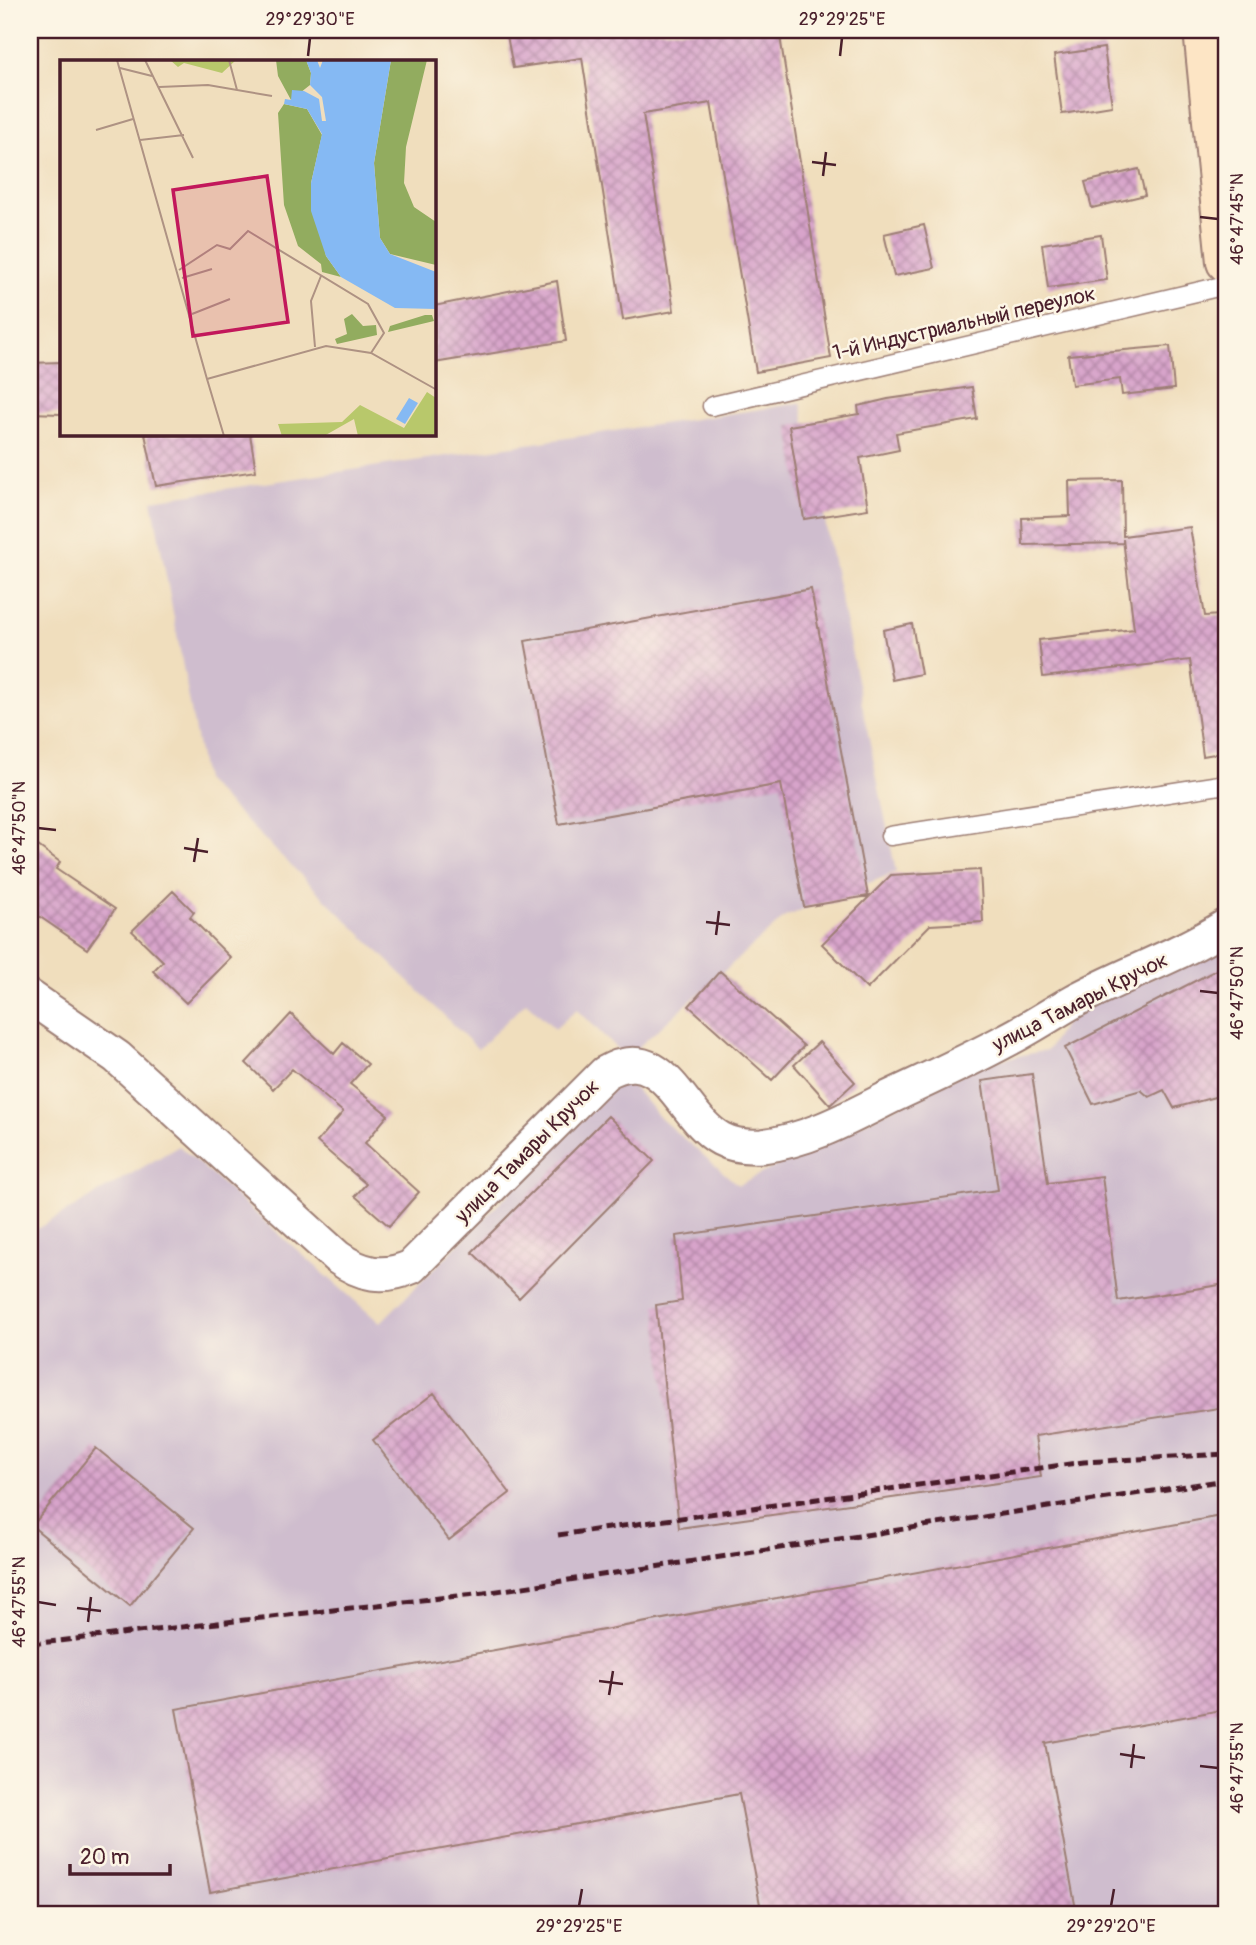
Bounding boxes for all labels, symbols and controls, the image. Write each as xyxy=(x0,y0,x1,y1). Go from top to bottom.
text: 29°29'30"E xyxy=(265,8,355,31)
text: 29°29'25"E xyxy=(799,8,885,31)
inset map xyxy=(60,60,436,436)
text: 46°47'45"N xyxy=(1226,173,1249,265)
street label: 1-й Индустриальный переулок xyxy=(830,280,1098,367)
text: 46°47'50"N xyxy=(8,781,31,875)
street label: улица Тамары Кручок xyxy=(987,946,1173,1059)
text: 46°47'50"N xyxy=(1226,946,1249,1040)
street label: улица Тамары Кручок xyxy=(449,1073,605,1230)
text: 46°47'55"N xyxy=(8,1556,31,1648)
text: 46°47'55"N xyxy=(1226,1722,1249,1814)
scale bar xyxy=(70,1833,170,1877)
text: 20 m xyxy=(80,1844,129,1871)
text: 29°29'25"E xyxy=(536,1915,622,1938)
text: 29°29'20"E xyxy=(1066,1915,1156,1938)

